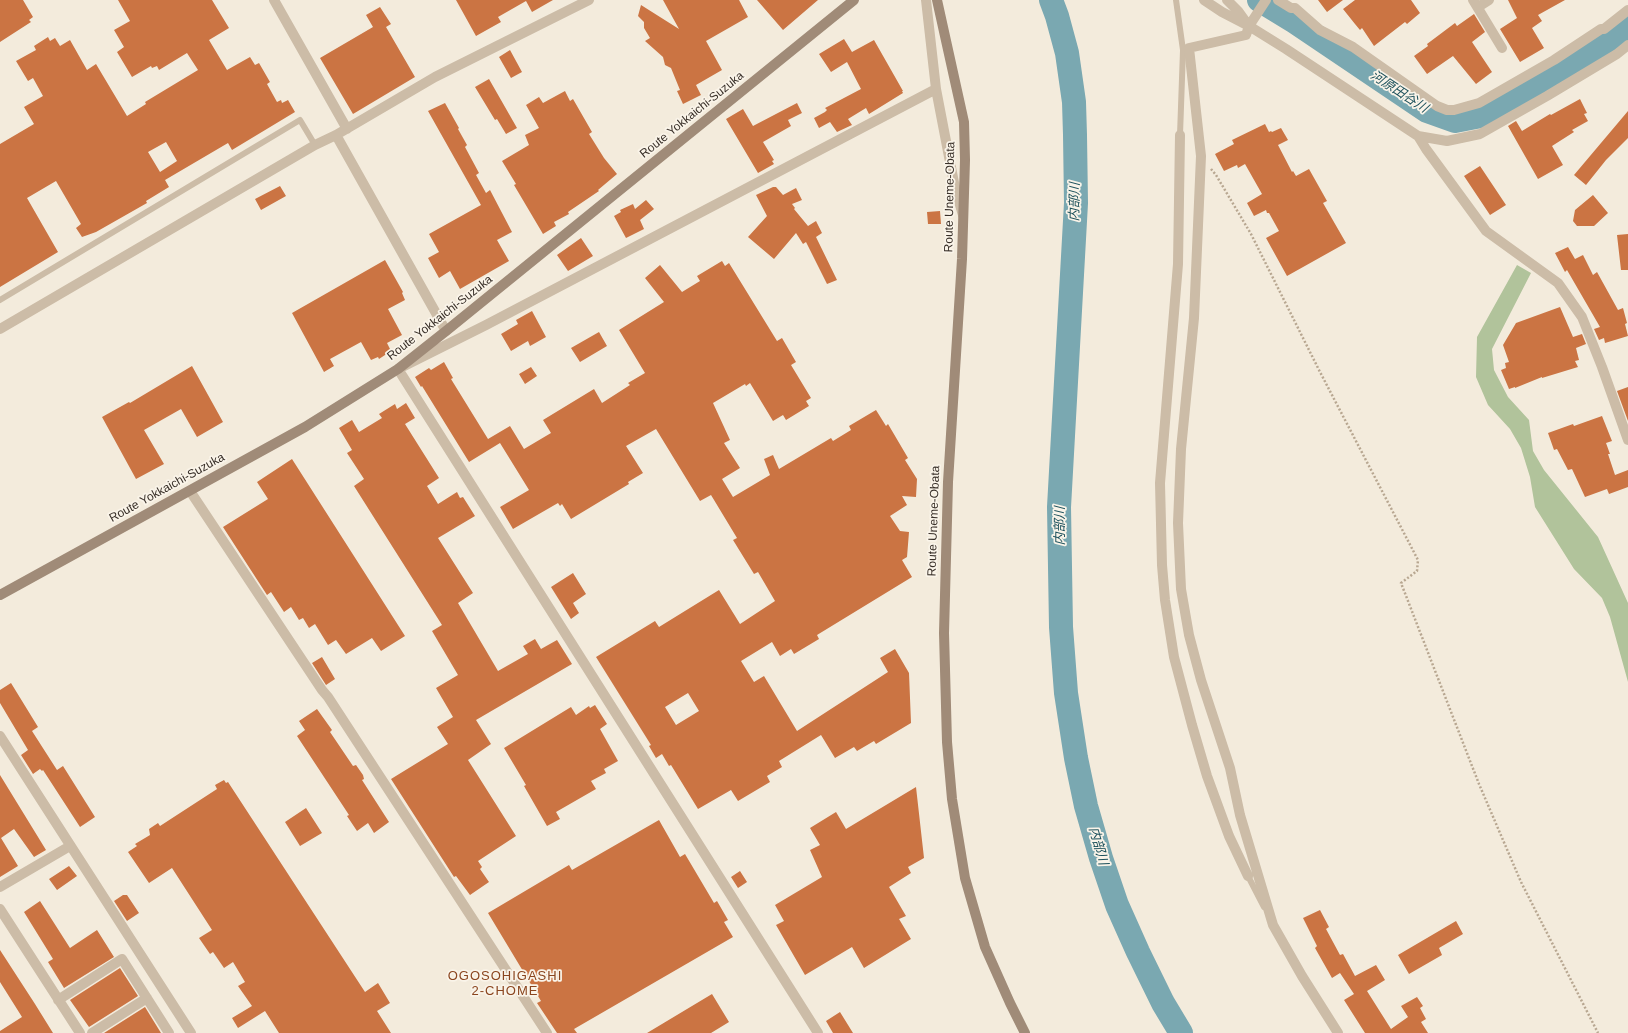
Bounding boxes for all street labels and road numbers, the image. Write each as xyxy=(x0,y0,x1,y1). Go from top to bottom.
street label: Route Yokkaichi-Suzuka xyxy=(637,69,747,161)
street label: Route Uneme-Obata xyxy=(942,142,958,252)
street label: Route Yokkaichi-Suzuka xyxy=(384,272,496,364)
street label: Route Yokkaichi-Suzuka xyxy=(107,450,227,526)
street label: Route Uneme-Obata xyxy=(925,465,943,577)

